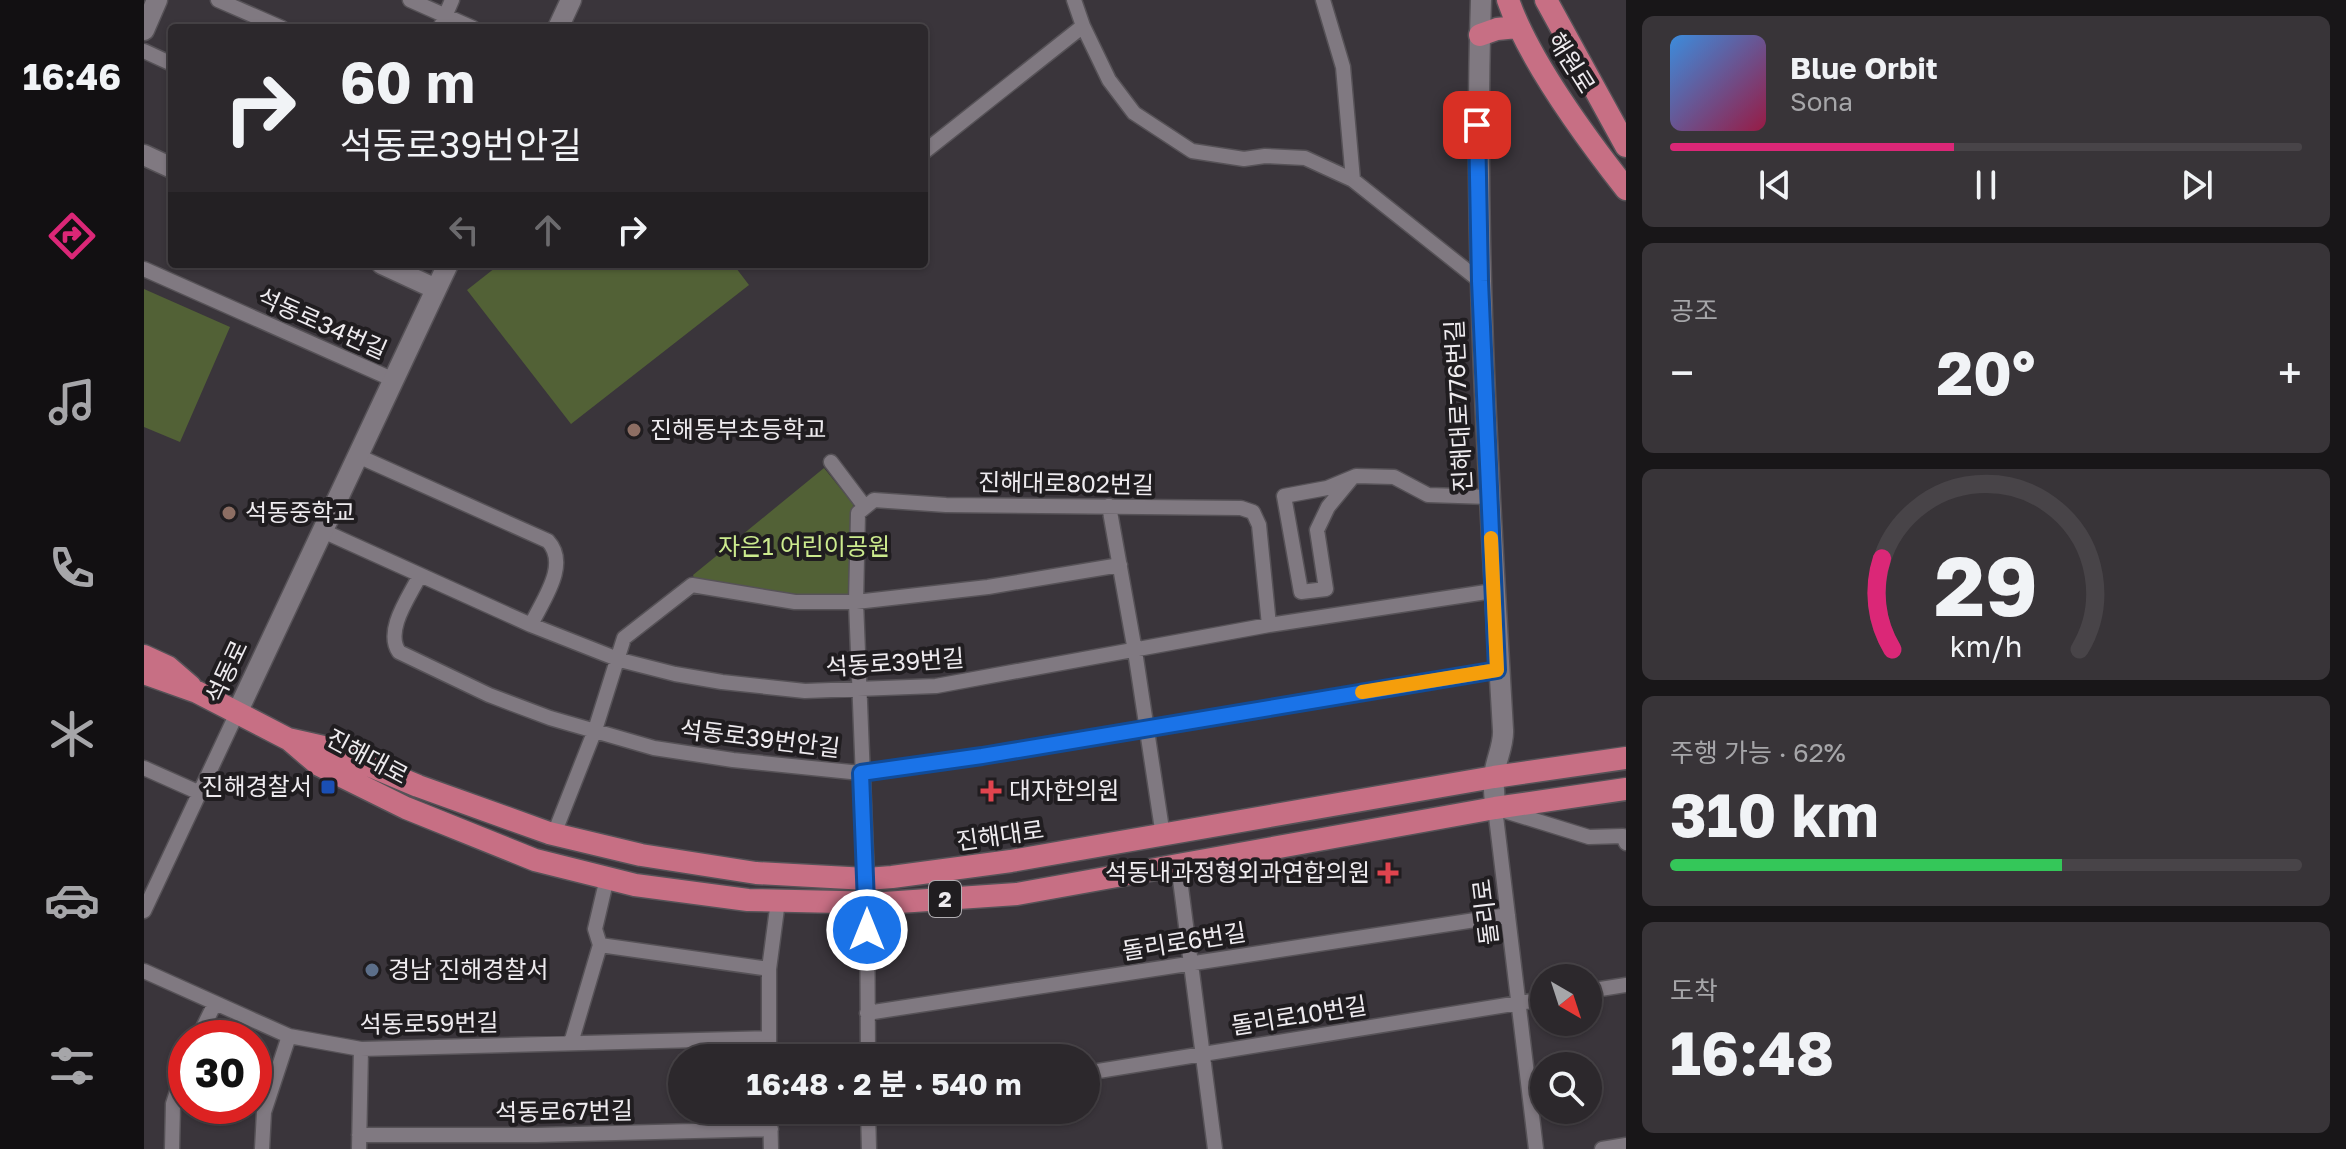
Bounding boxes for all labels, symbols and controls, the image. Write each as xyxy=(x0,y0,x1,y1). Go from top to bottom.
street label: 해원로 xyxy=(1542,26,1602,98)
text: 60 m xyxy=(340,48,475,115)
text: Blue Orbit xyxy=(1790,50,1938,86)
text: 16:46 xyxy=(23,55,121,98)
icon: right xyxy=(208,56,312,160)
text: Sona xyxy=(1790,86,1853,117)
pin xyxy=(1443,91,1511,159)
icon: arrive xyxy=(1455,103,1499,147)
text: 석동로39번안길 xyxy=(340,123,582,166)
icon: previous xyxy=(1753,163,1797,207)
icon: pause xyxy=(1964,163,2008,207)
icon: next xyxy=(2175,163,2219,207)
icon: directions xyxy=(44,208,100,264)
icon: left xyxy=(442,208,486,252)
icon: ahead xyxy=(526,208,570,252)
icon: right xyxy=(610,208,654,252)
street label: 석동로34번길 xyxy=(253,281,392,364)
text: 공조 xyxy=(1670,295,1718,326)
street label: 진해대로776번길 xyxy=(1439,319,1476,493)
text: 20° xyxy=(1937,336,2036,408)
text: − xyxy=(1670,346,1694,399)
text: + xyxy=(2278,346,2302,399)
icon: music xyxy=(44,374,100,430)
place label: 진해동부초등학교 xyxy=(650,414,827,443)
marker: 진해동부초등학교 xyxy=(625,421,643,439)
street label: 진해대로802번길 xyxy=(978,466,1154,499)
place label: 석동중학교 xyxy=(245,497,355,526)
marker: 석동중학교 xyxy=(220,504,238,522)
park label: 자은1 어린이공원 xyxy=(718,531,890,560)
text: 29 xyxy=(1934,534,2038,634)
icon: phone xyxy=(44,540,100,596)
text: km/h xyxy=(1950,630,2022,664)
street label: 석동로 xyxy=(198,635,253,708)
street label: 석동로39번길 xyxy=(825,642,965,681)
icon: climate xyxy=(44,706,100,762)
street label: 석동로39번안길 xyxy=(678,713,842,762)
street label: 진해대로 xyxy=(322,722,414,789)
text: 주행 가능 · 62% xyxy=(1670,737,1846,768)
place label: 진해경찰서 xyxy=(202,771,312,800)
place label: 대자한의원 xyxy=(1009,775,1119,804)
marker: 진해경찰서 xyxy=(319,778,337,796)
text: 310 km xyxy=(1670,778,1879,850)
marker: 대자한의원 xyxy=(980,780,1002,802)
street label: 진해대로 xyxy=(954,814,1046,855)
place label: 석동내과정형외과연합의원 xyxy=(1105,857,1370,886)
marker: 석동내과정형외과연합의원 xyxy=(1377,862,1399,884)
icon: car xyxy=(44,872,100,928)
street label: 돌리로 xyxy=(1466,878,1503,947)
road number: 2 xyxy=(929,881,961,917)
position arrow xyxy=(825,888,909,972)
street label: 돌리로6번길 xyxy=(1120,916,1248,965)
place label: 경남 진해경찰서 xyxy=(388,954,549,983)
marker: 경남 진해경찰서 xyxy=(363,961,381,979)
north arrow xyxy=(1530,964,1602,1036)
map controls xyxy=(1530,964,1602,1124)
text: 도착 xyxy=(1670,975,1718,1006)
street label: 돌리로10번길 xyxy=(1229,989,1369,1040)
street label: 석동로59번길 xyxy=(359,1007,499,1038)
text: 16:48 xyxy=(1670,1016,1834,1088)
speed limit sign: 30 xyxy=(168,1020,272,1124)
icon: filters xyxy=(44,1038,100,1094)
button: search xyxy=(1530,1052,1602,1124)
text: 16:48 · 2 분 · 540 m xyxy=(747,1066,1021,1102)
street label: 석동로67번길 xyxy=(495,1095,633,1126)

